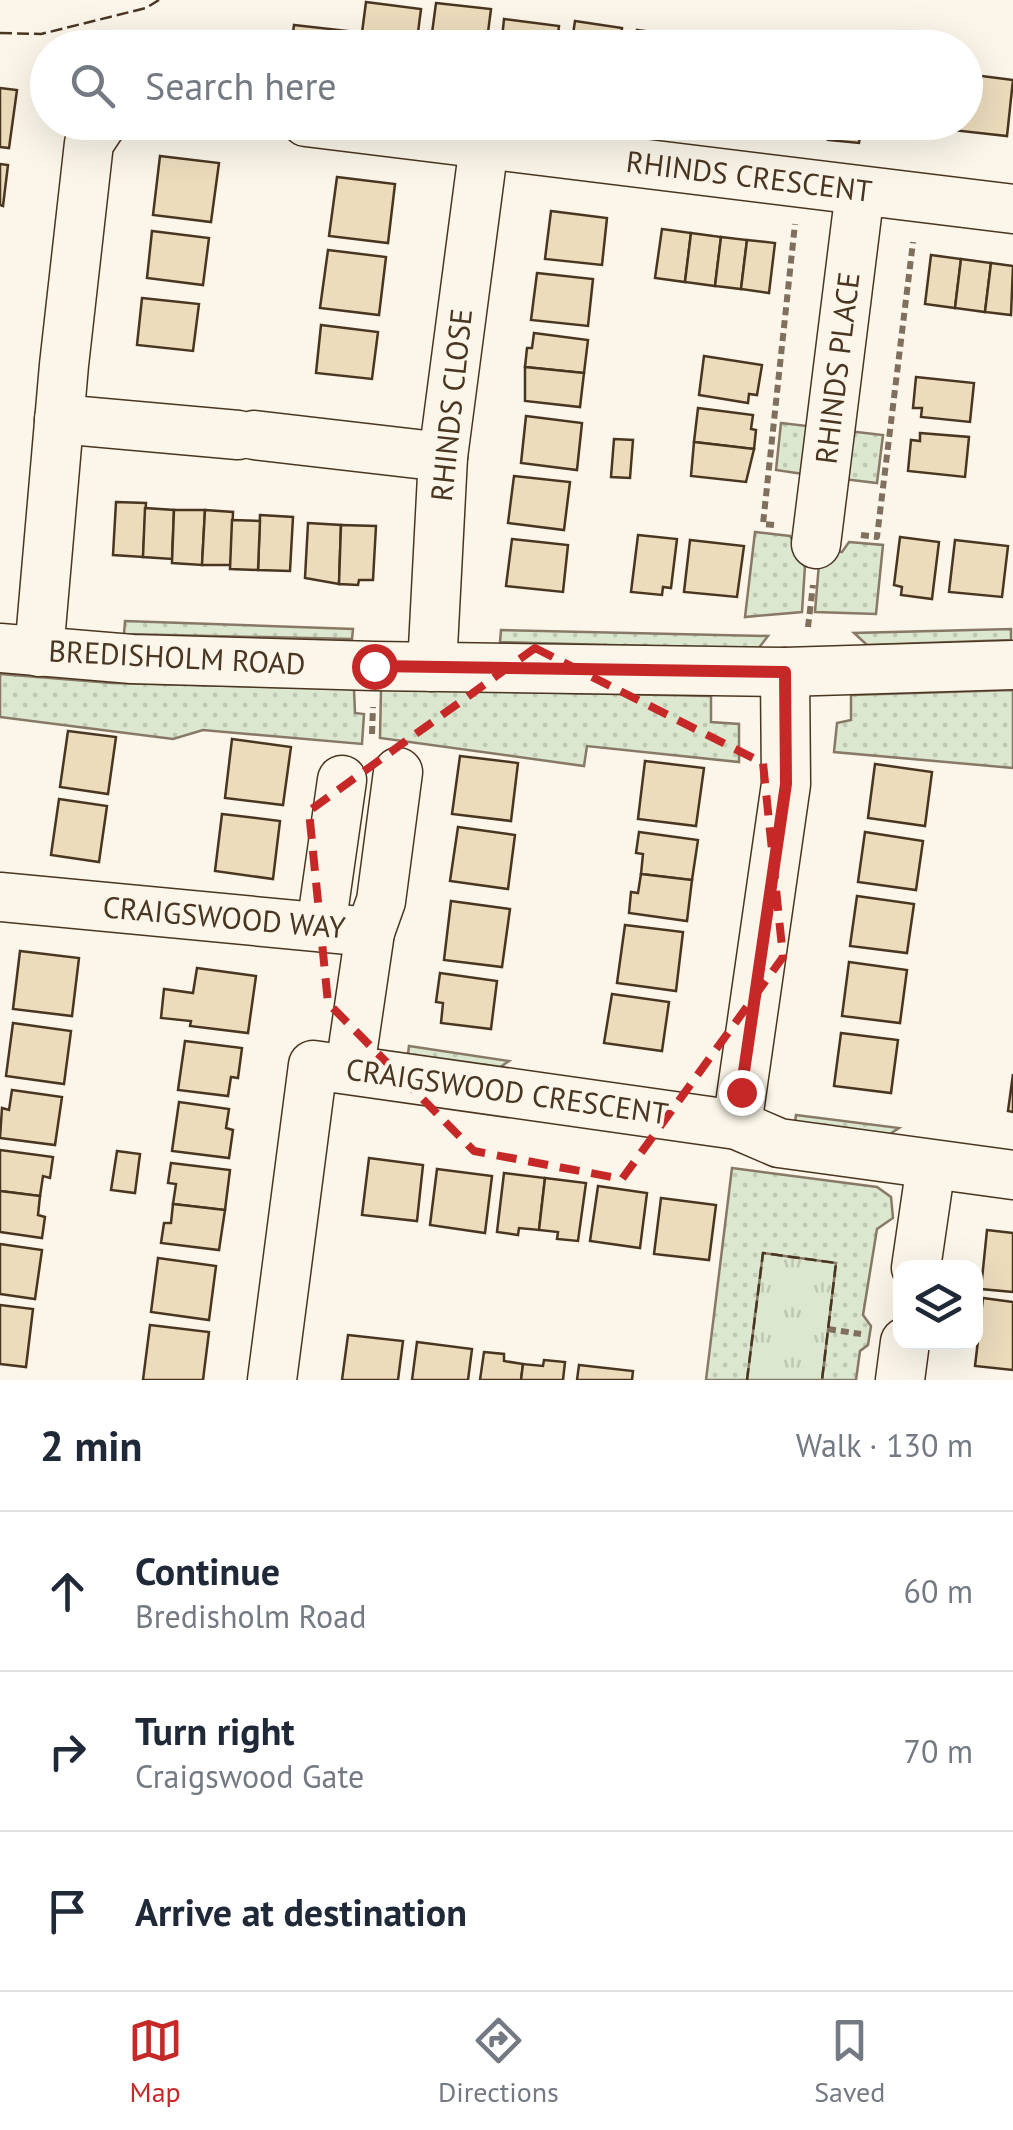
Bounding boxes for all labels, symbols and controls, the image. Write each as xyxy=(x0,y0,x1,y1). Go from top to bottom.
search box xyxy=(30,30,983,140)
icon: search xyxy=(65,58,120,113)
text: Search here xyxy=(145,61,337,110)
street label: RHINDS CRESCENT xyxy=(624,141,875,210)
street label: RHINDS PLACE xyxy=(805,270,868,466)
street label: RHINDS CLOSE xyxy=(421,306,480,503)
street label: BREDISHOLM ROAD xyxy=(48,630,306,683)
route start xyxy=(352,644,398,690)
street label: CRAIGSWOOD WAY xyxy=(101,886,347,947)
street label: CRAIGSWOOD CRESCENT xyxy=(344,1049,671,1132)
route end xyxy=(719,1070,765,1116)
map controls xyxy=(893,1260,983,1350)
button: layers xyxy=(893,1260,983,1350)
text: 2 min xyxy=(40,1418,142,1473)
text: Walk · 130 m xyxy=(796,1424,973,1466)
text: Continue xyxy=(135,1546,280,1595)
icon: ahead xyxy=(40,1564,95,1619)
text: 60 m xyxy=(904,1570,973,1612)
text: Bredisholm Road xyxy=(135,1595,366,1637)
text: Turn right xyxy=(135,1706,295,1755)
icon: right xyxy=(40,1724,95,1779)
text: 70 m xyxy=(904,1730,973,1772)
text: Craigswood Gate xyxy=(135,1755,364,1797)
icon: arrive xyxy=(40,1884,95,1939)
text: Arrive at destination xyxy=(135,1887,467,1936)
tab: Map xyxy=(128,2013,183,2110)
tab: Directions xyxy=(438,2013,559,2110)
tab: Saved xyxy=(814,2013,885,2110)

